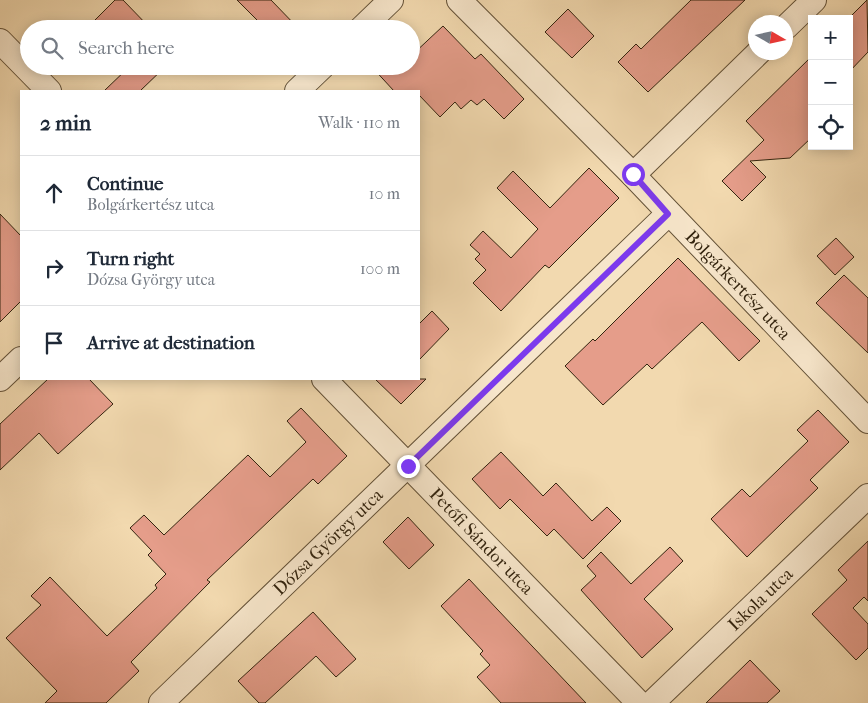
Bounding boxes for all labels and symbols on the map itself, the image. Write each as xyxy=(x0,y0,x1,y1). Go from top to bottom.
north arrow xyxy=(748,15,793,60)
route start xyxy=(622,163,645,186)
street label: Bolgárkertész utca xyxy=(681,226,796,345)
route end xyxy=(397,455,420,478)
street label: Dózsa György utca xyxy=(269,484,388,600)
street label: Petőfi Sándor utca xyxy=(425,484,538,599)
street label: Iskola utca xyxy=(724,563,798,635)

